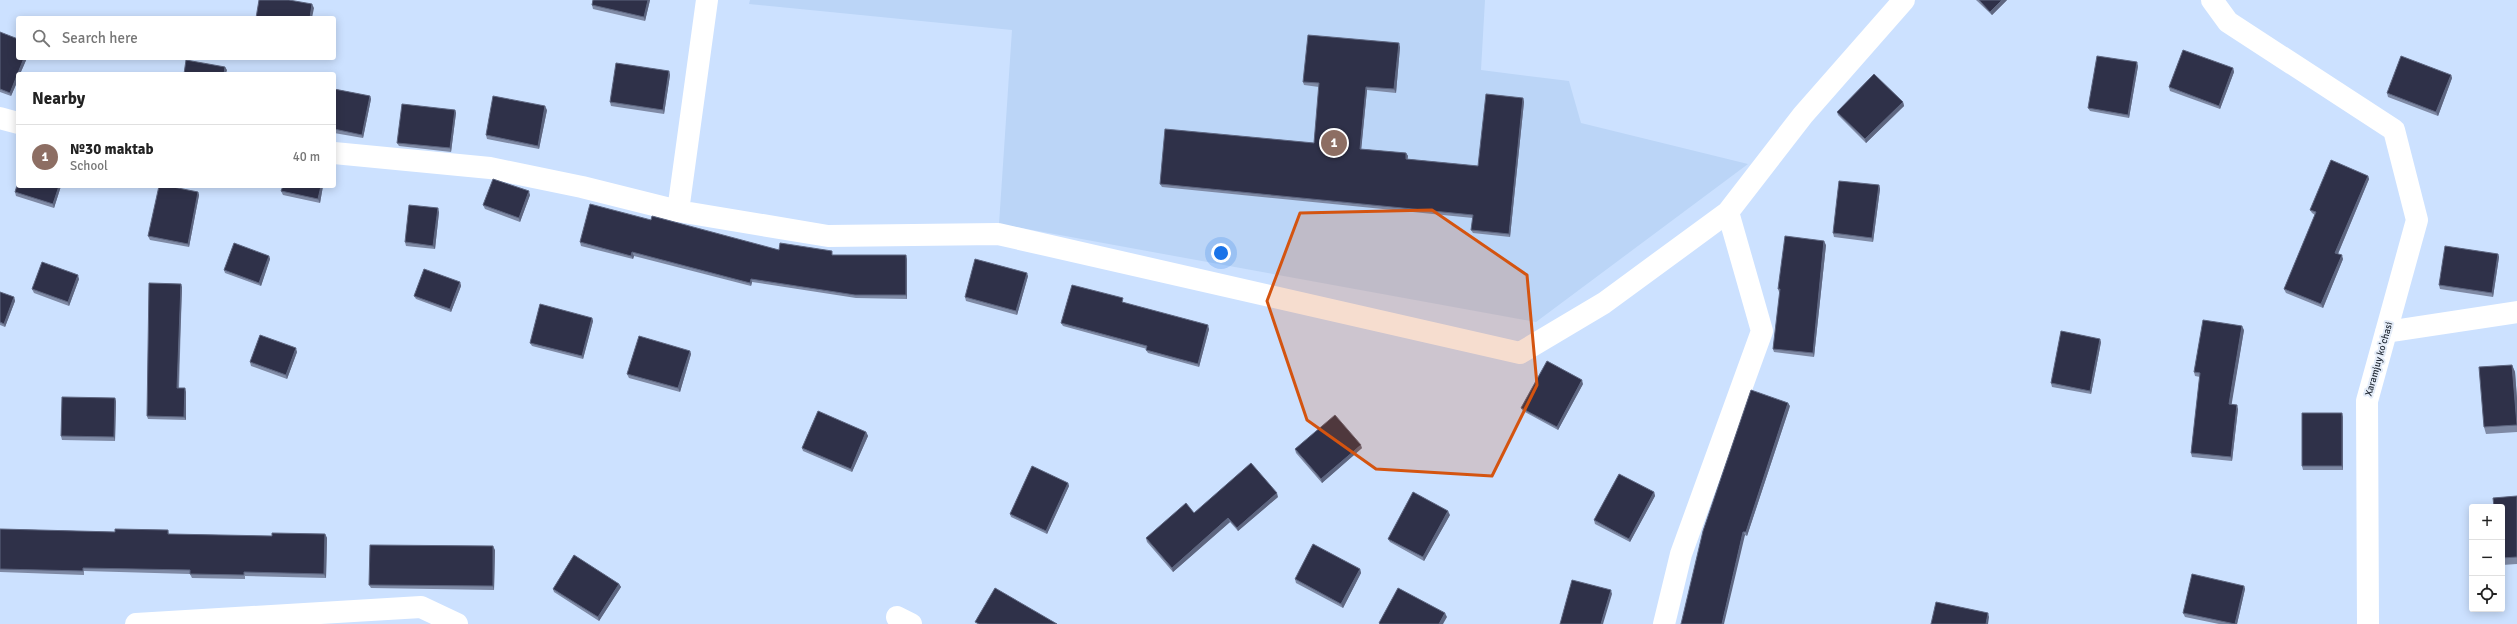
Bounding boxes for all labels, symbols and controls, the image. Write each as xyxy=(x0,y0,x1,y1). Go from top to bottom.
search box xyxy=(16,16,336,60)
icon: search xyxy=(30,27,52,49)
text: Search here xyxy=(62,29,138,47)
text: Nearby xyxy=(32,88,85,109)
pin: 1 xyxy=(1321,128,1347,158)
text: №30 maktab xyxy=(70,140,154,158)
text: 1 xyxy=(41,149,49,165)
text: 40 m xyxy=(293,149,320,165)
text: School xyxy=(70,158,108,174)
your location xyxy=(1211,243,1231,263)
street label: Xaramjuy ko'chasi xyxy=(2363,320,2395,398)
map controls xyxy=(2469,504,2505,612)
button: + xyxy=(2469,504,2505,540)
button: − xyxy=(2469,540,2505,576)
button: locate xyxy=(2469,576,2505,612)

